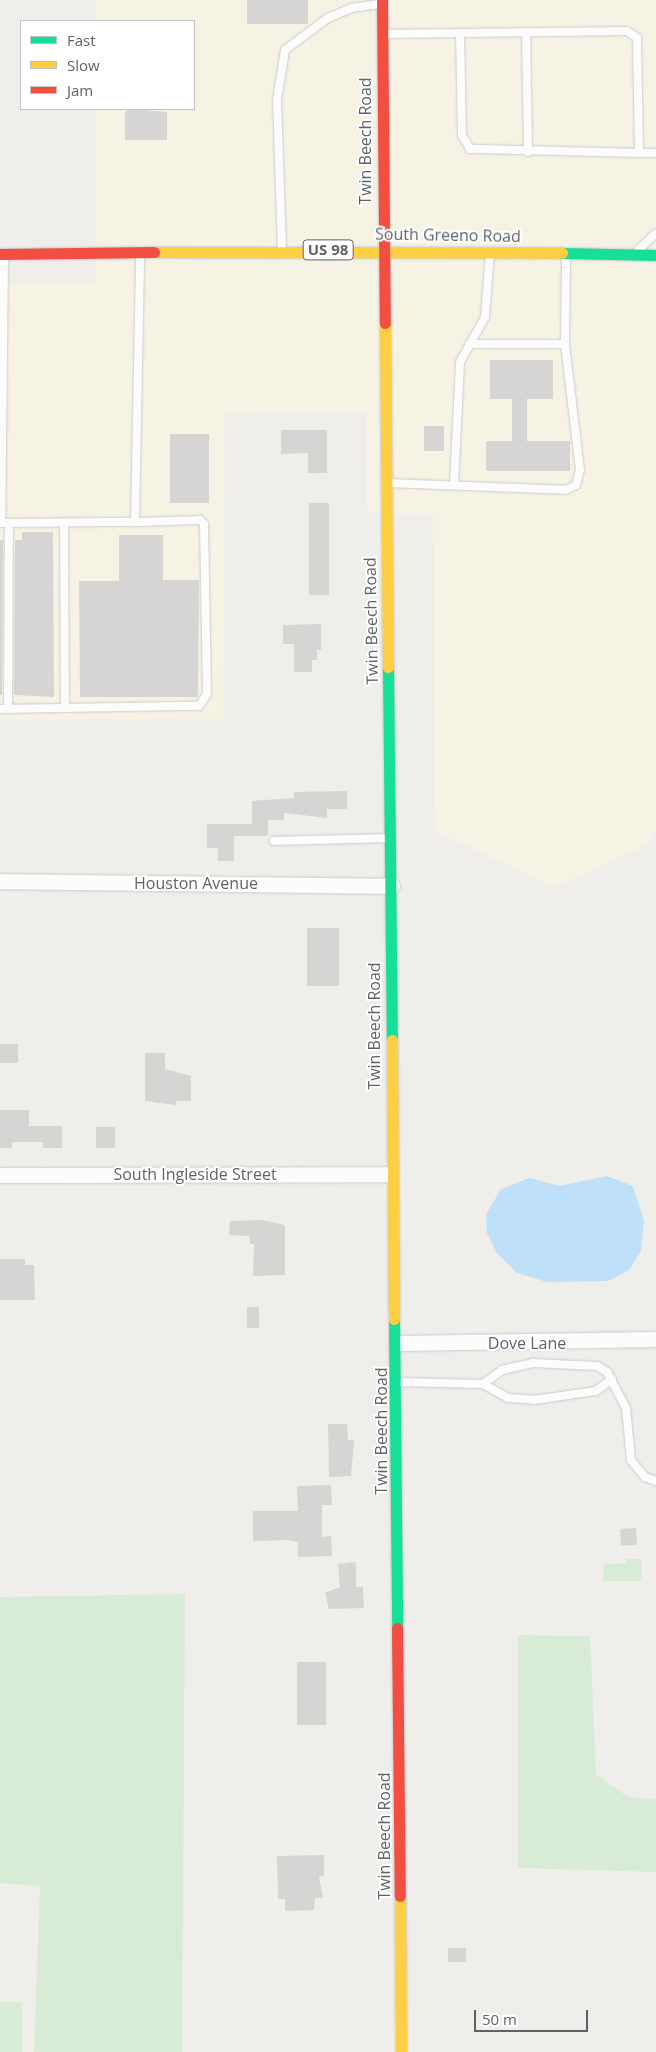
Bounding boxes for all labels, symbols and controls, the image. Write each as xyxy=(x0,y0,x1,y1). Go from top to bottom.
legend xyxy=(20,20,195,110)
text: Fast xyxy=(67,30,96,50)
text: Slow xyxy=(67,55,100,75)
street label: Twin Beech Road xyxy=(355,77,375,205)
text: Jam xyxy=(67,80,93,100)
street label: South Greeno Road xyxy=(375,224,521,246)
road number: US 98 xyxy=(302,238,354,262)
street label: Twin Beech Road xyxy=(360,557,382,685)
street label: Houston Avenue xyxy=(134,873,258,893)
street label: Twin Beech Road xyxy=(364,962,384,1090)
street label: South Ingleside Street xyxy=(113,1164,277,1184)
street label: Dove Lane xyxy=(488,1333,566,1353)
street label: Twin Beech Road xyxy=(371,1367,391,1495)
street label: Twin Beech Road xyxy=(374,1772,394,1900)
scale bar xyxy=(476,2000,590,2032)
text: 50 m xyxy=(482,2009,517,2029)

